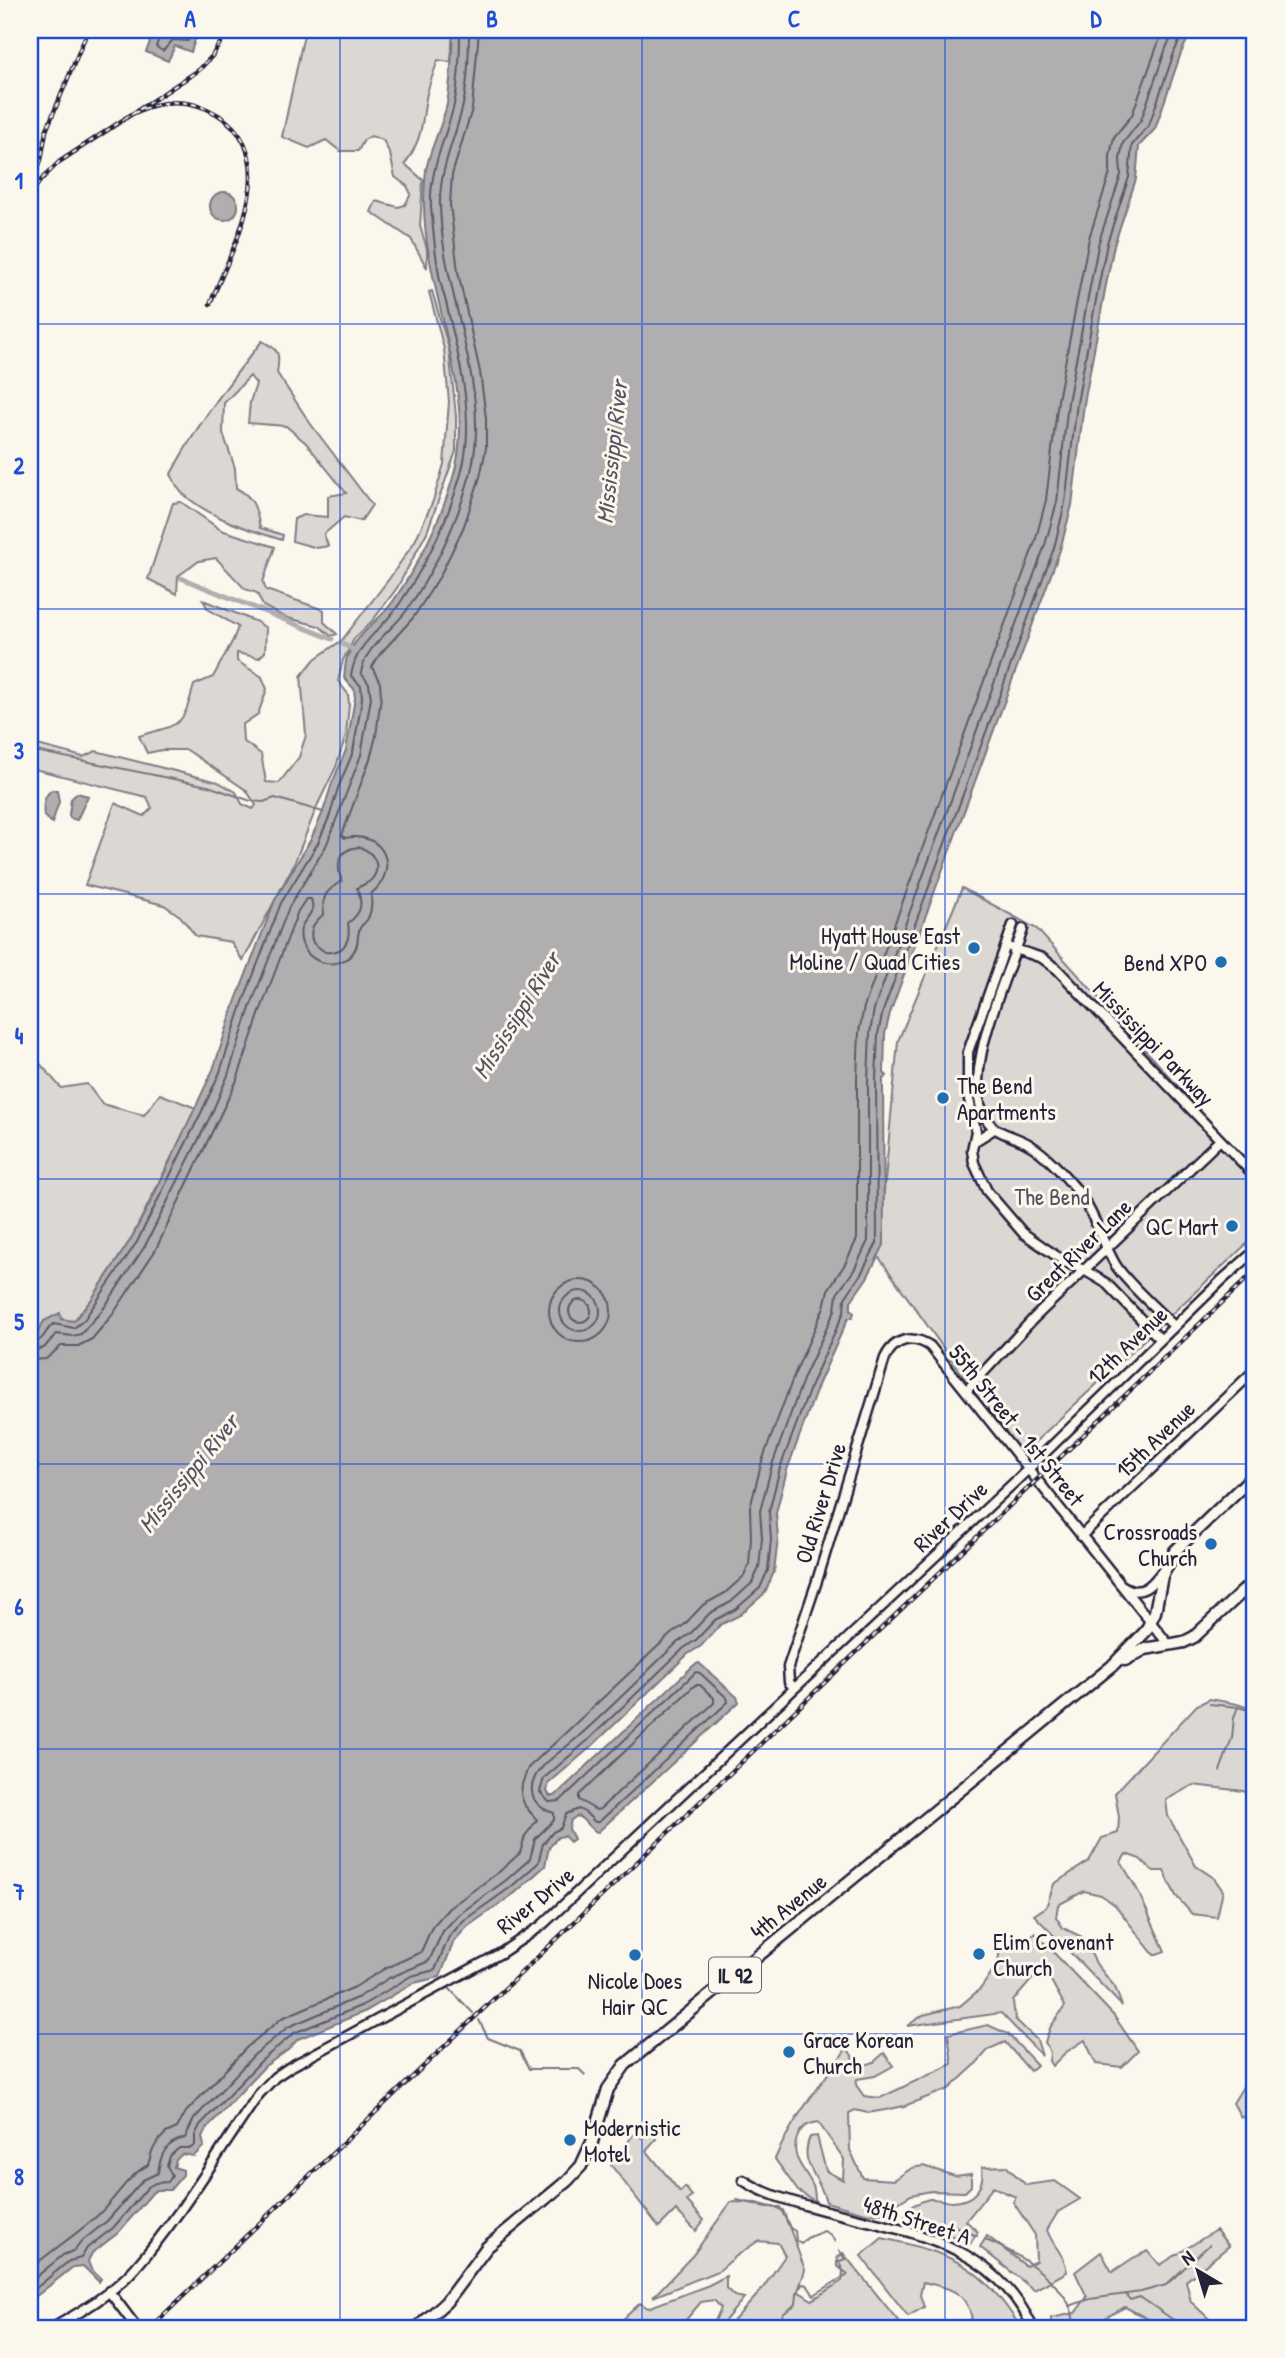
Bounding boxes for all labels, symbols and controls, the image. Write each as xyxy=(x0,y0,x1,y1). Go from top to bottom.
text: A xyxy=(184,3,196,34)
text: B xyxy=(486,3,498,34)
text: C xyxy=(788,3,800,34)
text: D xyxy=(1091,3,1103,34)
text: 1 xyxy=(15,165,23,196)
water label: Mississippi River xyxy=(588,376,636,525)
text: 2 xyxy=(14,450,25,481)
text: 3 xyxy=(14,735,24,766)
place label: Hyatt House East Moline / Quad Cities xyxy=(790,920,961,977)
marker: Hyatt House East Moline / Quad Cities xyxy=(966,940,982,956)
water label: Mississippi River xyxy=(464,943,570,1085)
place label: Bend XPO xyxy=(1124,947,1207,978)
marker: Bend XPO xyxy=(1213,954,1229,970)
street label: Mississippi Parkway xyxy=(1086,974,1222,1112)
text: 4 xyxy=(15,1020,24,1051)
place label: The Bend Apartments xyxy=(957,1070,1056,1127)
marker: The Bend Apartments xyxy=(935,1090,951,1106)
park label: The Bend xyxy=(1014,1181,1090,1212)
street label: Great River Lane xyxy=(1018,1191,1138,1309)
place label: QC Mart xyxy=(1146,1211,1219,1242)
marker: QC Mart xyxy=(1224,1218,1240,1234)
street label: 12th Avenue xyxy=(1080,1299,1174,1391)
text: 5 xyxy=(14,1306,24,1337)
street label: 55th Street - 1st Street xyxy=(942,1338,1093,1513)
street label: 15th Avenue xyxy=(1109,1393,1201,1485)
water label: Mississippi River xyxy=(130,1405,248,1539)
street label: Old River Drive xyxy=(787,1439,853,1567)
street label: River Drive xyxy=(906,1473,994,1559)
place label: Crossroads Church xyxy=(1104,1516,1197,1573)
marker: Crossroads Church xyxy=(1203,1536,1219,1552)
text: 6 xyxy=(14,1591,24,1622)
street label: River Drive xyxy=(490,1859,580,1941)
street label: 4th Avenue xyxy=(743,1866,833,1946)
text: 7 xyxy=(12,1876,25,1907)
place label: Elim Covenant Church xyxy=(993,1926,1114,1983)
marker: Elim Covenant Church xyxy=(971,1946,987,1962)
marker: Nicole Does Hair QC xyxy=(627,1947,643,1963)
road number: IL 92 xyxy=(709,1958,761,1993)
place label: Nicole Does Hair QC xyxy=(588,1965,682,2022)
place label: Grace Korean Church xyxy=(803,2024,914,2081)
marker: Grace Korean Church xyxy=(781,2044,797,2060)
place label: Modernistic Motel xyxy=(584,2112,680,2169)
marker: Modernistic Motel xyxy=(562,2132,578,2148)
text: 8 xyxy=(14,2161,24,2192)
street label: 48th Street A xyxy=(859,2188,975,2252)
north arrow xyxy=(1162,2236,1232,2306)
text: N xyxy=(1176,2244,1200,2271)

